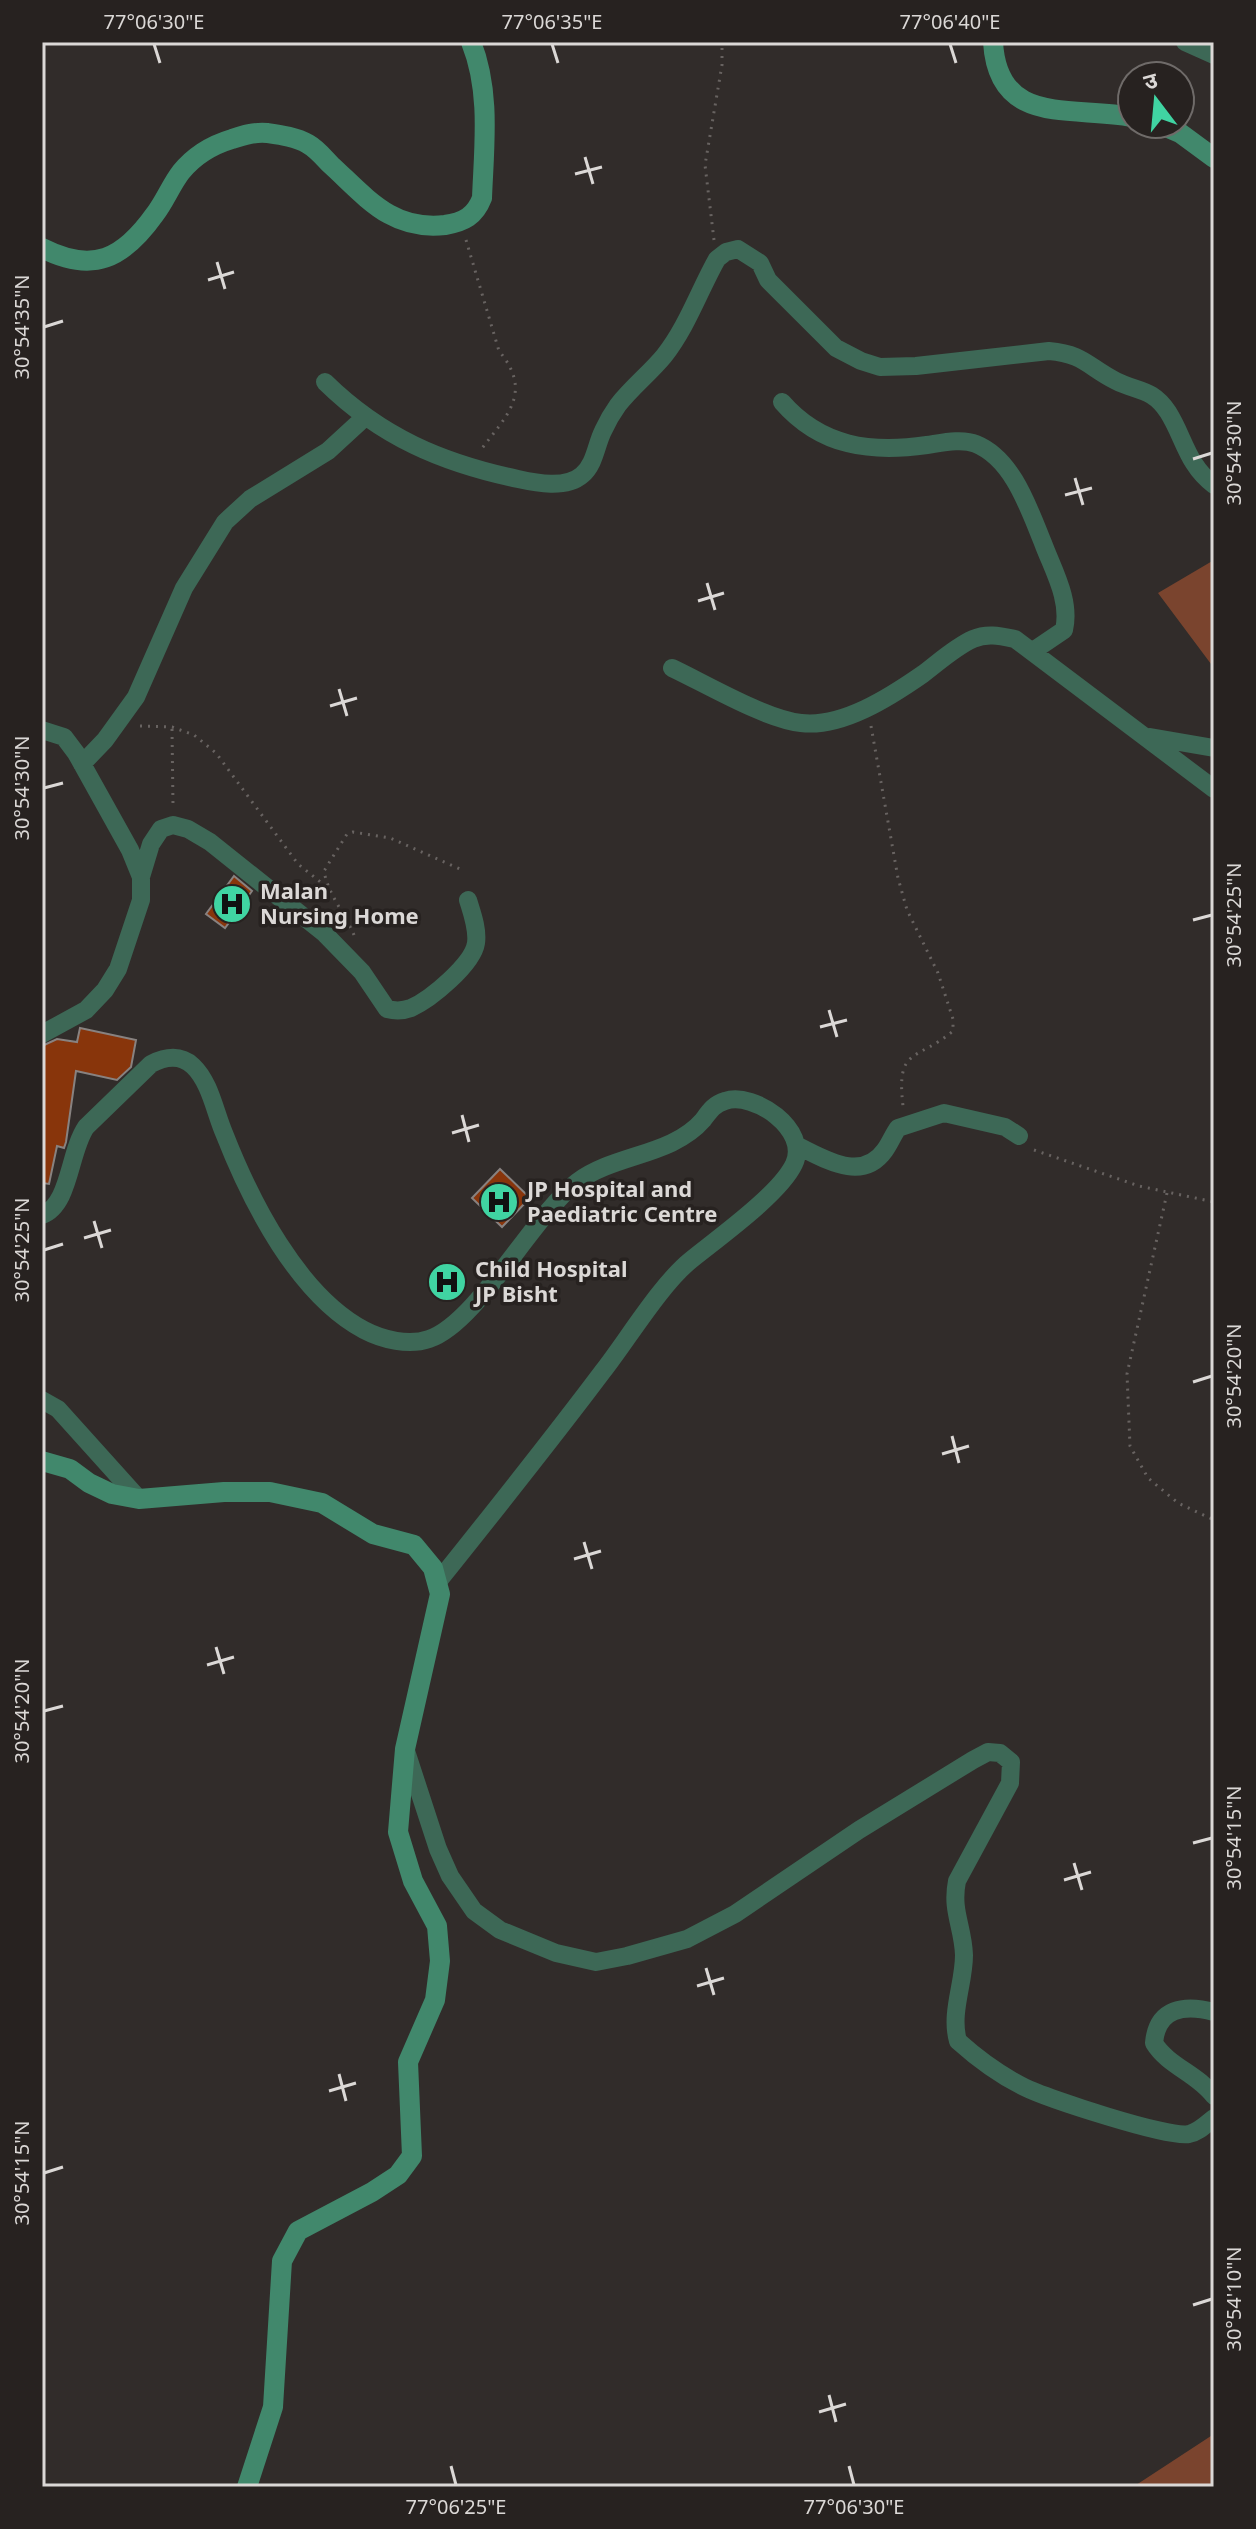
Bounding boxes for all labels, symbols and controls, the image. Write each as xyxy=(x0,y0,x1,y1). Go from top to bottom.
text: 77°06'30"E xyxy=(104,8,204,35)
text: 77°06'35"E xyxy=(502,8,602,35)
text: 77°06'40"E xyxy=(900,8,1000,35)
north arrow xyxy=(1116,60,1196,140)
text: उ xyxy=(1140,63,1162,96)
text: 30°54'35"N xyxy=(8,274,35,380)
text: 30°54'30"N xyxy=(1220,400,1247,506)
text: 30°54'30"N xyxy=(8,735,35,841)
text: 30°54'25"N xyxy=(1220,862,1247,968)
place label: Malan Nursing Home xyxy=(260,875,419,930)
hospital icon: Malan Nursing Home xyxy=(211,883,253,925)
place label: JP Hospital and Paediatric Centre xyxy=(525,1173,717,1228)
hospital icon: JP Hospital and Paediatric Centre xyxy=(478,1181,520,1223)
text: 30°54'25"N xyxy=(8,1197,35,1303)
place label: Child Hospital JP Bisht xyxy=(473,1253,628,1308)
hospital icon: Child Hospital JP Bisht xyxy=(426,1261,468,1303)
text: 30°54'20"N xyxy=(1220,1323,1247,1429)
text: 30°54'20"N xyxy=(8,1658,35,1764)
text: 30°54'15"N xyxy=(1220,1785,1247,1891)
text: 30°54'15"N xyxy=(8,2120,35,2226)
text: 30°54'10"N xyxy=(1220,2246,1247,2352)
text: 77°06'25"E xyxy=(406,2493,506,2520)
text: 77°06'30"E xyxy=(804,2493,904,2520)

